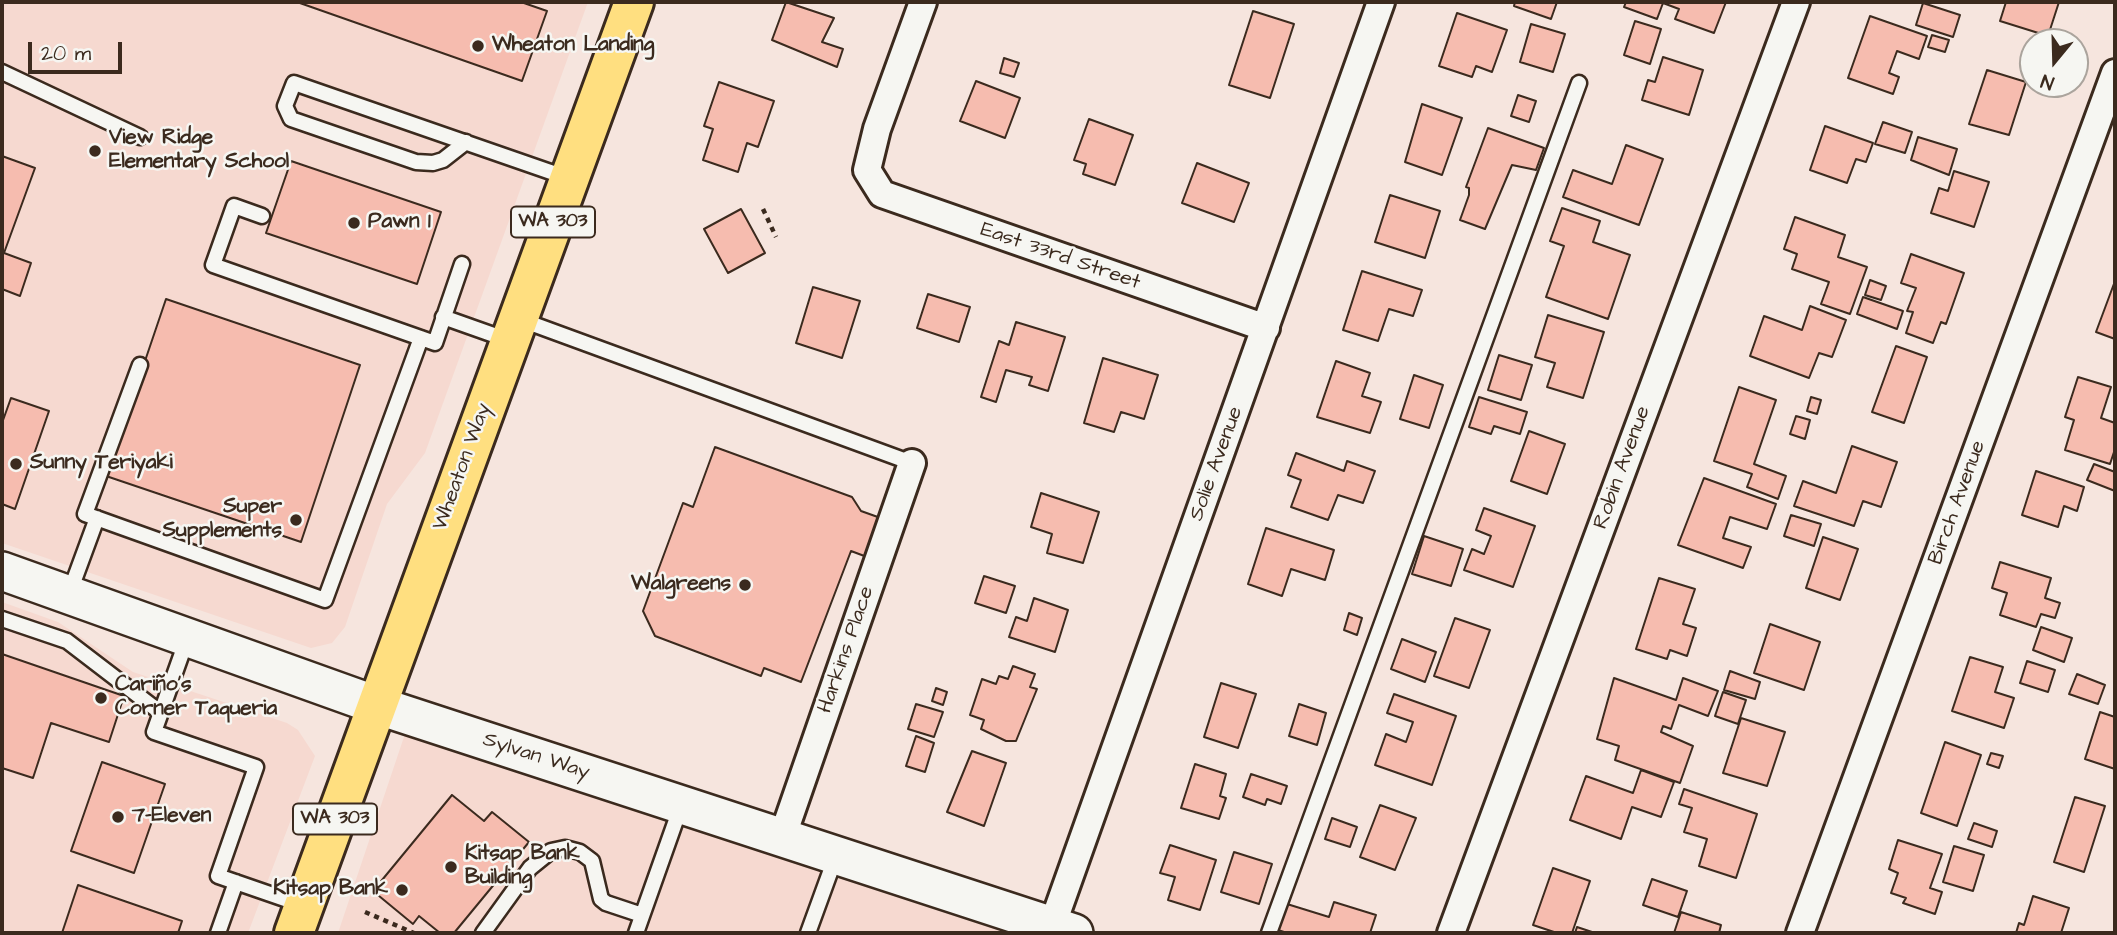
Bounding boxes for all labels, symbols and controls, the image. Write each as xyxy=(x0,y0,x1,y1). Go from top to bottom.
scale bar xyxy=(32,28,126,72)
north arrow xyxy=(2019,28,2089,98)
place label: Wheaton Landing xyxy=(492,33,654,59)
marker: Wheaton Landing xyxy=(470,38,486,54)
text: 20 m xyxy=(41,39,91,68)
text: N xyxy=(2038,67,2058,96)
place label: View Ridge Elementary School xyxy=(109,126,289,176)
marker: View Ridge Elementary School xyxy=(87,143,103,159)
road number: WA 303 xyxy=(511,206,595,238)
place label: Pawn 1 xyxy=(368,210,431,236)
marker: Pawn 1 xyxy=(346,215,362,231)
street label: East 33rd Street xyxy=(977,218,1143,296)
street label: Wheaton Way xyxy=(428,400,498,534)
street label: Solie Avenue xyxy=(1185,403,1249,525)
street label: Robin Avenue xyxy=(1589,403,1657,533)
street label: Birch Avenue xyxy=(1924,438,1992,568)
place label: Sunny Teriyaki xyxy=(30,451,173,477)
marker: Sunny Teriyaki xyxy=(8,456,24,472)
place label: Super Supplements xyxy=(163,495,282,545)
marker: Super Supplements xyxy=(288,512,304,528)
place label: Walgreens xyxy=(631,572,731,598)
marker: Walgreens xyxy=(737,577,753,593)
street label: Harkins Place xyxy=(814,583,880,717)
place label: Cariño's Corner Taqueria xyxy=(115,673,277,723)
marker: Cariño's Corner Taqueria xyxy=(93,690,109,706)
street label: Sylvan Way xyxy=(479,728,593,786)
place label: 7-Eleven xyxy=(132,804,211,830)
road number: WA 303 xyxy=(293,804,377,834)
marker: 7-Eleven xyxy=(110,809,126,825)
place label: Kitsap Bank Building xyxy=(465,842,580,892)
marker: Kitsap Bank Building xyxy=(443,859,459,875)
place label: Kitsap Bank xyxy=(273,877,388,903)
marker: Kitsap Bank xyxy=(394,882,410,898)

